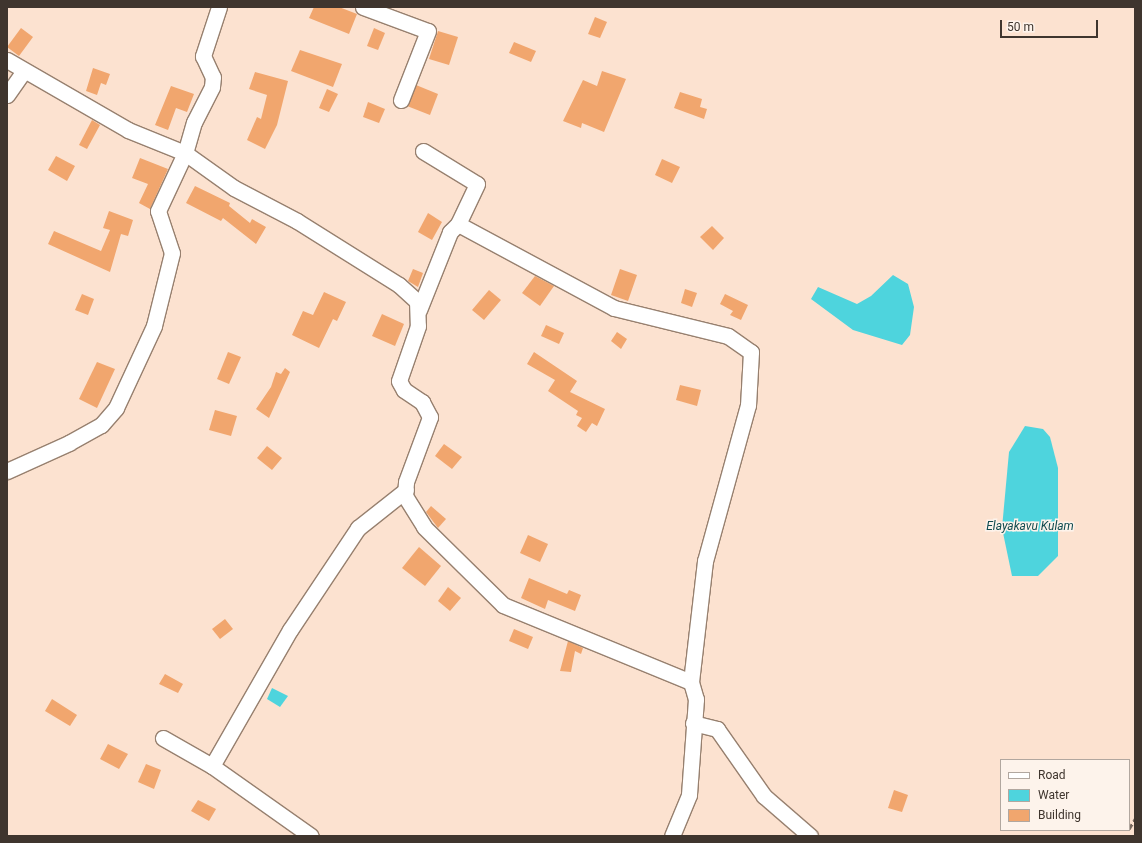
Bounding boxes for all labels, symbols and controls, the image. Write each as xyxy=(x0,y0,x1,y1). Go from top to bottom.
scale bar xyxy=(1002,12,1100,38)
text: 50 m xyxy=(1007,20,1034,34)
water label: Elayakavu Kulam xyxy=(986,520,1074,534)
legend xyxy=(1000,759,1130,831)
text: Road xyxy=(1038,768,1066,782)
text: Water xyxy=(1038,788,1069,802)
text: Building xyxy=(1038,808,1081,822)

